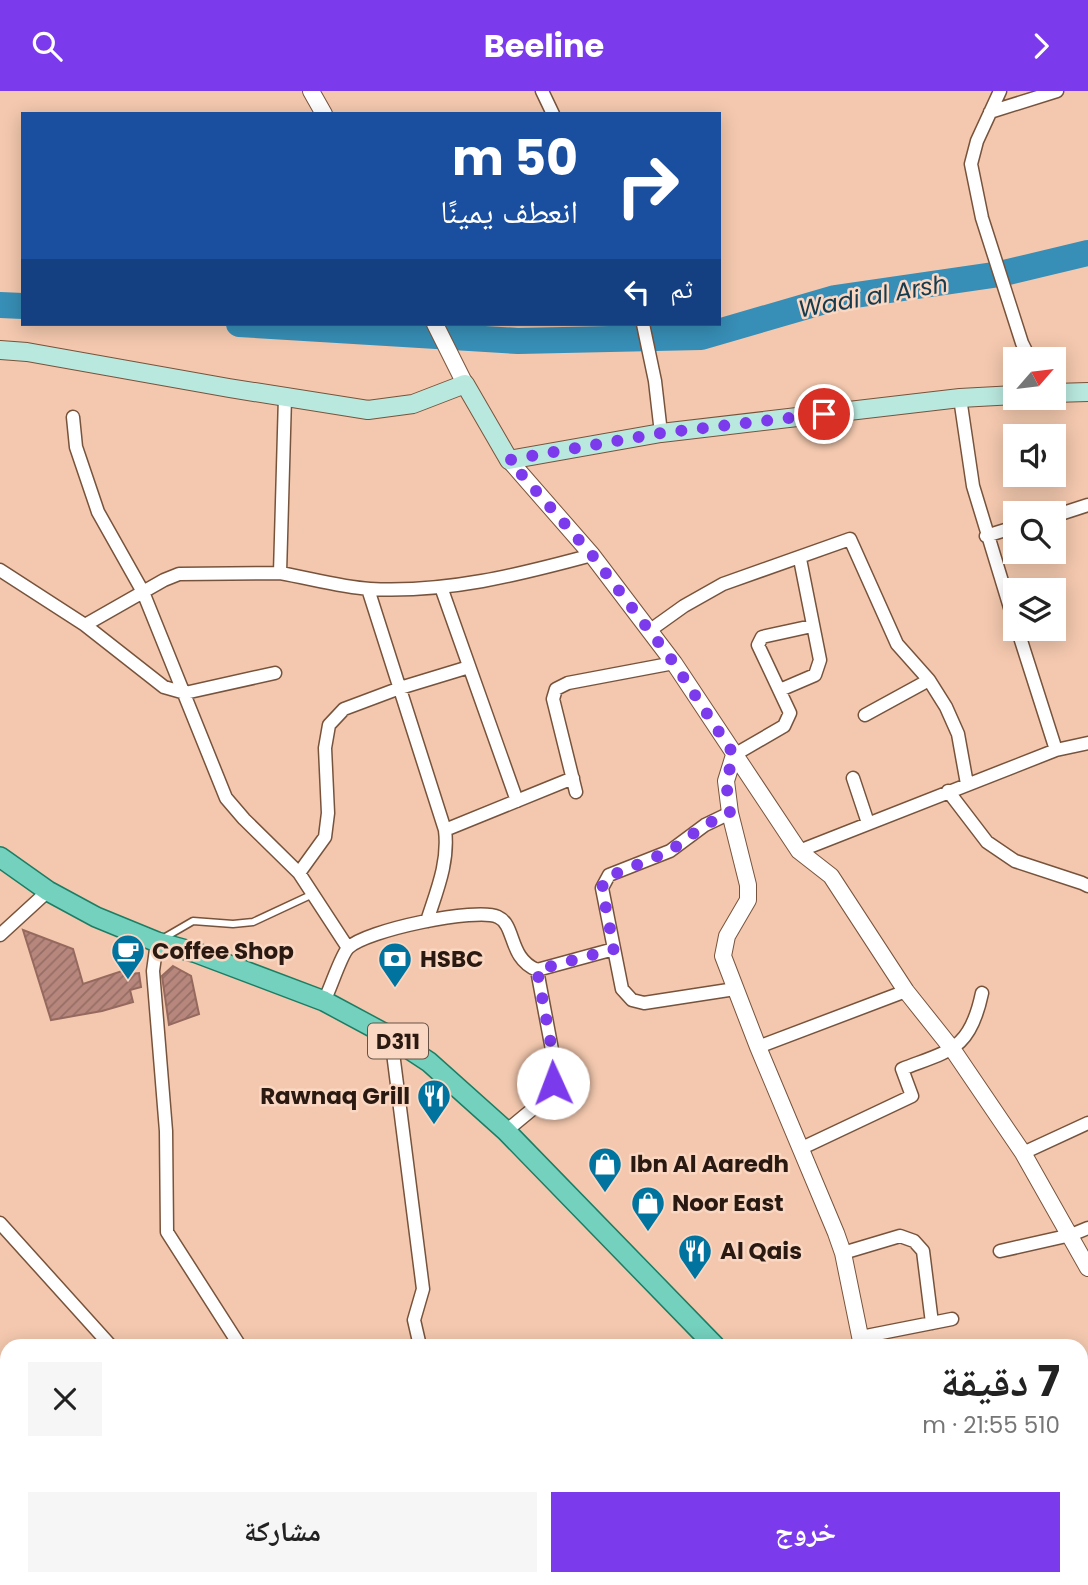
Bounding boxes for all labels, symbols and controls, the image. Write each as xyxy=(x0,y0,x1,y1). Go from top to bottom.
text: Beeline xyxy=(484,23,604,68)
icon: search xyxy=(28,27,66,65)
icon: forward xyxy=(1022,27,1060,65)
text: 50 m xyxy=(452,124,578,192)
icon: right xyxy=(602,140,693,231)
text: انعطف يمينًا xyxy=(440,189,578,234)
water label: Wadi al Arsh xyxy=(796,267,950,325)
text: ثم xyxy=(670,271,693,307)
icon: left xyxy=(618,273,656,311)
north arrow xyxy=(1003,347,1066,409)
map controls xyxy=(1003,347,1066,641)
pin xyxy=(794,384,854,444)
icon: arrive xyxy=(805,395,843,433)
button: sound xyxy=(1003,424,1066,487)
button: search xyxy=(1003,501,1066,564)
button: layers xyxy=(1003,578,1066,641)
cafe icon: Coffee Shop xyxy=(109,932,147,981)
place label: Coffee Shop xyxy=(152,935,294,967)
bank icon: HSBC xyxy=(376,940,414,989)
place label: HSBC xyxy=(420,943,484,975)
road number: D311 xyxy=(368,1023,428,1059)
position arrow xyxy=(516,1046,590,1120)
restaurant icon: Rawnaq Grill xyxy=(415,1077,453,1126)
place label: Rawnaq Grill xyxy=(260,1080,410,1112)
shop icon: Ibn Al Aaredh xyxy=(586,1145,624,1194)
place label: Ibn Al Aaredh xyxy=(630,1148,789,1180)
shop icon: Noor East xyxy=(629,1184,667,1233)
place label: Noor East xyxy=(672,1187,784,1219)
restaurant icon: Al Qais xyxy=(676,1232,714,1281)
place label: Al Qais xyxy=(720,1235,802,1267)
text: 7 دقيقة xyxy=(940,1352,1060,1411)
button: close xyxy=(28,1362,102,1436)
text: 510 m · 21:55 xyxy=(922,1409,1060,1441)
button: مشاركة xyxy=(28,1492,537,1572)
button: خروج xyxy=(551,1492,1060,1572)

